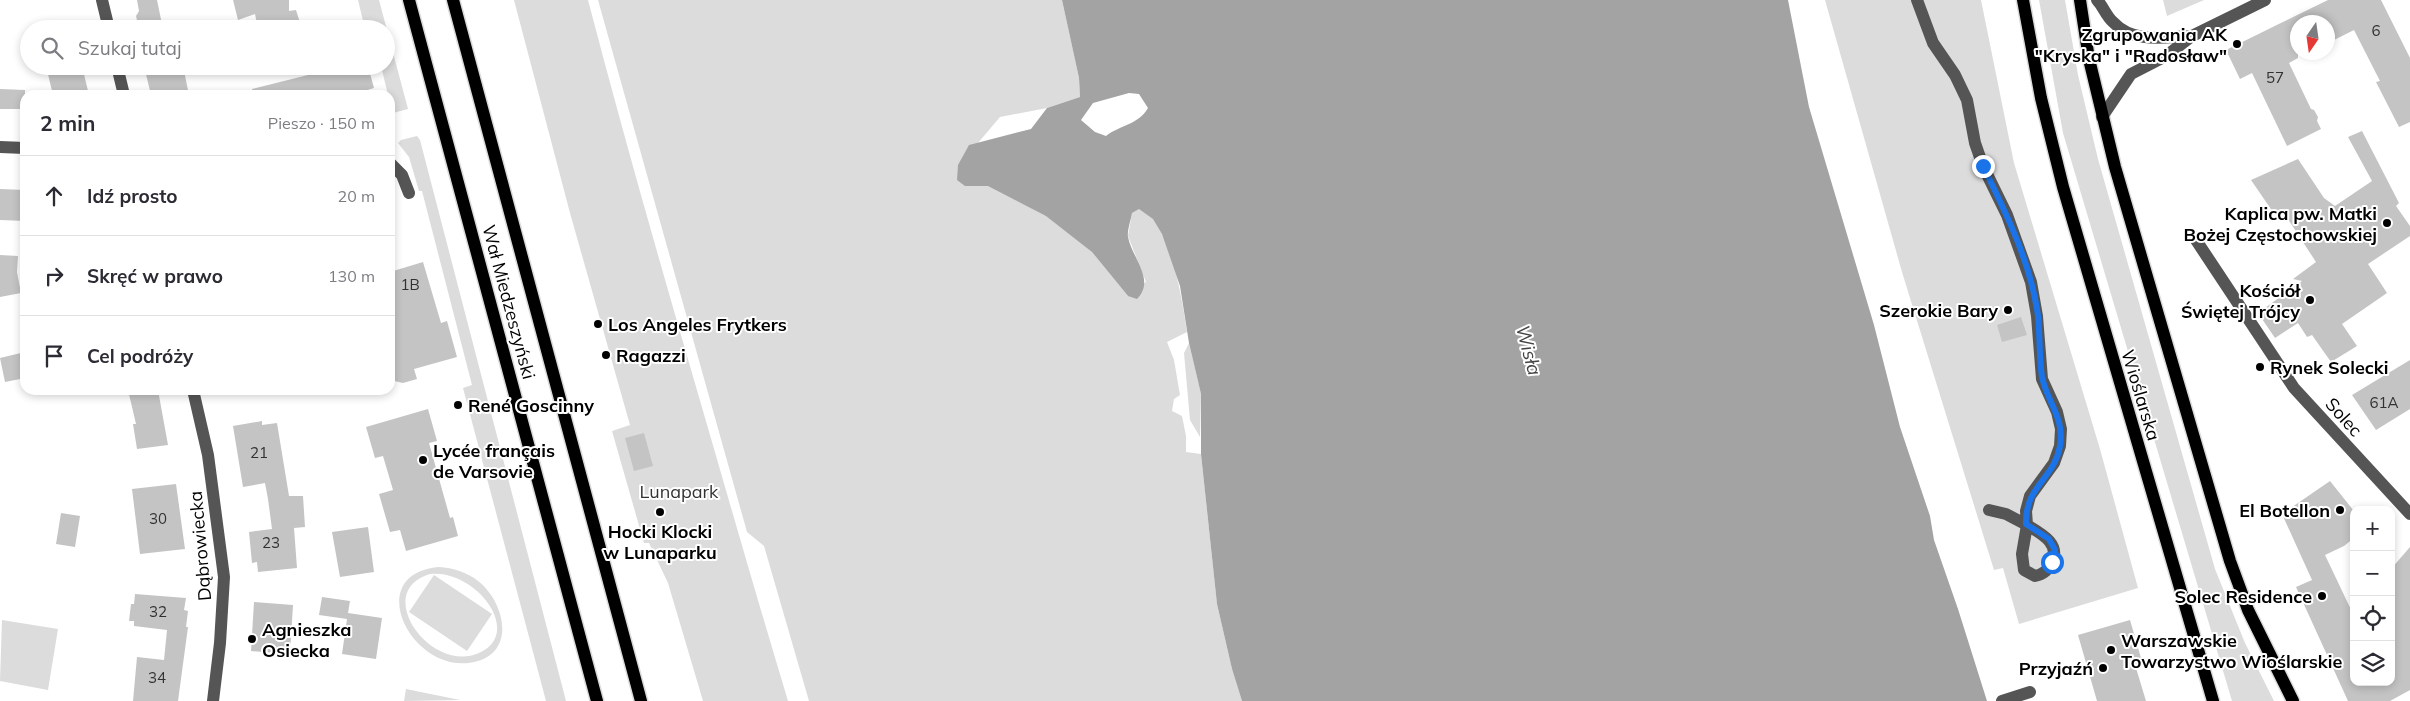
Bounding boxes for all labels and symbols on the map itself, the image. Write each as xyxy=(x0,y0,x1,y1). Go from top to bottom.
north arrow xyxy=(2290,15,2335,60)
house number: 6 xyxy=(2371,21,2381,40)
place label: Zgrupowania AK "Kryska" i "Radosław" xyxy=(2035,23,2228,67)
marker: Zgrupowania AK "Kryska" i "Radosław" xyxy=(2231,38,2243,50)
house number: 57 xyxy=(2266,68,2284,87)
route end xyxy=(1972,155,1995,178)
place label: Kaplica pw. Matki Bożej Częstochowskiej xyxy=(2183,202,2377,246)
marker: Kaplica pw. Matki Bożej Częstochowskiej xyxy=(2381,217,2393,229)
street label: Wał Miedzeszyński xyxy=(477,222,541,382)
house number: 1B xyxy=(400,275,420,294)
place label: Kościół Świętej Trójcy xyxy=(2181,279,2301,323)
marker: Kościół Świętej Trójcy xyxy=(2304,294,2316,306)
place label: Szerokie Bary xyxy=(1879,299,1998,322)
marker: Szerokie Bary xyxy=(2002,304,2014,316)
place label: Los Angeles Frytkers xyxy=(608,313,787,336)
marker: Los Angeles Frytkers xyxy=(592,318,604,330)
water label: Wisła xyxy=(1511,322,1547,378)
place label: Ragazzi xyxy=(616,344,686,367)
street label: Wioślarska xyxy=(2116,347,2166,443)
marker: Ragazzi xyxy=(600,349,612,361)
place label: Rynek Solecki xyxy=(2270,356,2389,379)
marker: Rynek Solecki xyxy=(2254,361,2266,373)
street label: Solec xyxy=(2321,393,2367,441)
house number: 61A xyxy=(2369,393,2399,412)
place label: René Goscinny xyxy=(468,394,594,417)
marker: René Goscinny xyxy=(452,399,464,411)
place label: Lycée français de Varsovie xyxy=(433,439,555,483)
house number: 21 xyxy=(250,443,268,462)
marker: Lycée français de Varsovie xyxy=(417,454,429,466)
park label: Lunapark xyxy=(640,480,719,503)
street label: Dąbrowiecka xyxy=(184,490,216,602)
place label: El Botellon xyxy=(2239,499,2330,522)
marker: El Botellon xyxy=(2334,504,2346,516)
marker: Hocki Klocki w Lunaparku xyxy=(654,506,666,518)
house number: 30 xyxy=(149,509,167,528)
place label: Hocki Klocki w Lunaparku xyxy=(603,520,717,564)
house number: 23 xyxy=(262,533,280,552)
route start xyxy=(2041,551,2064,574)
place label: Solec Residence xyxy=(2175,585,2312,608)
marker: Solec Residence xyxy=(2316,590,2328,602)
house number: 32 xyxy=(149,602,167,621)
place label: Agnieszka Osiecka xyxy=(262,618,351,662)
place label: Warszawskie Towarzystwo Wioślarskie xyxy=(2121,629,2342,673)
marker: Agnieszka Osiecka xyxy=(246,633,258,645)
marker: Warszawskie Towarzystwo Wioślarskie xyxy=(2105,644,2117,656)
place label: Przyjaźń xyxy=(2019,657,2093,680)
marker: Przyjaźń xyxy=(2097,662,2109,674)
house number: 34 xyxy=(148,668,166,687)

